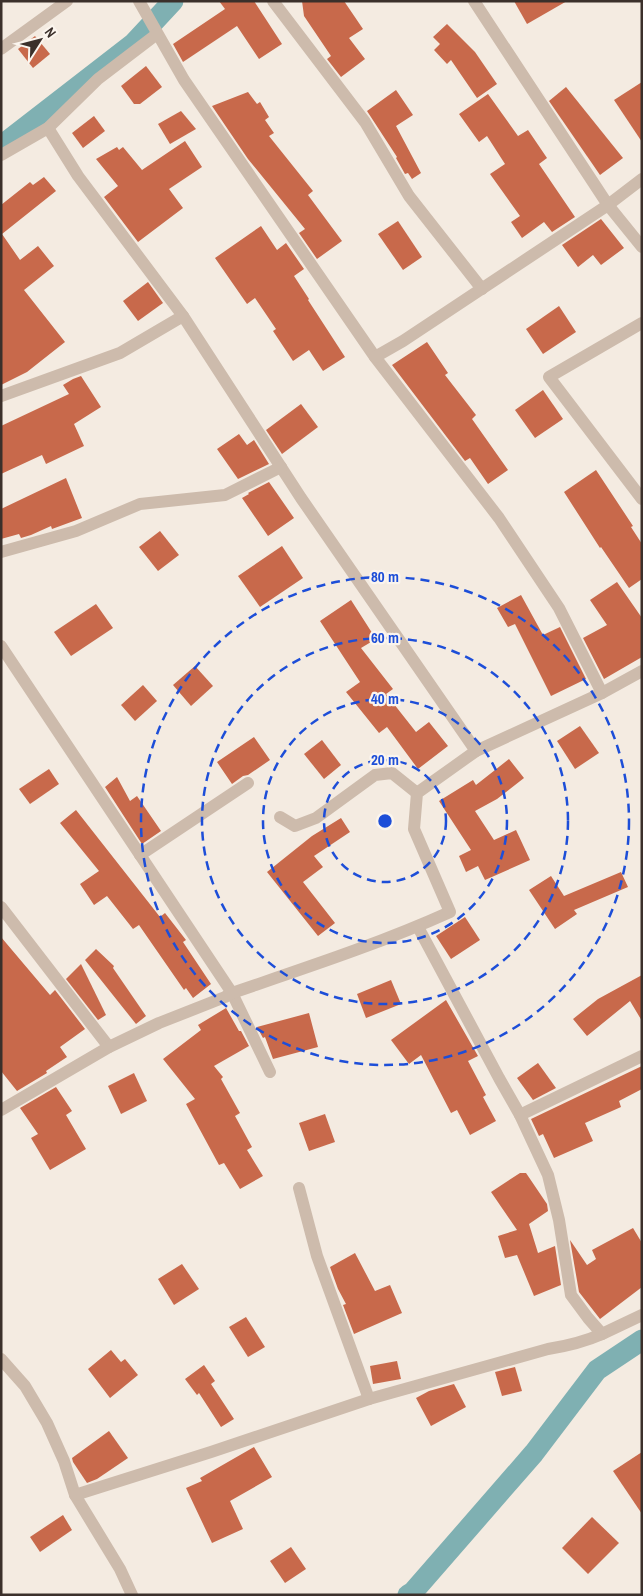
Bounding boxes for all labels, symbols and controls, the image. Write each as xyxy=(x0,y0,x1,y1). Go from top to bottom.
north arrow xyxy=(15,15,65,65)
text: N xyxy=(41,24,60,41)
text: 80 m xyxy=(371,566,399,587)
text: 60 m xyxy=(371,627,399,648)
text: 40 m xyxy=(371,688,399,709)
text: 20 m xyxy=(371,749,399,770)
centre of rings xyxy=(376,812,394,830)

